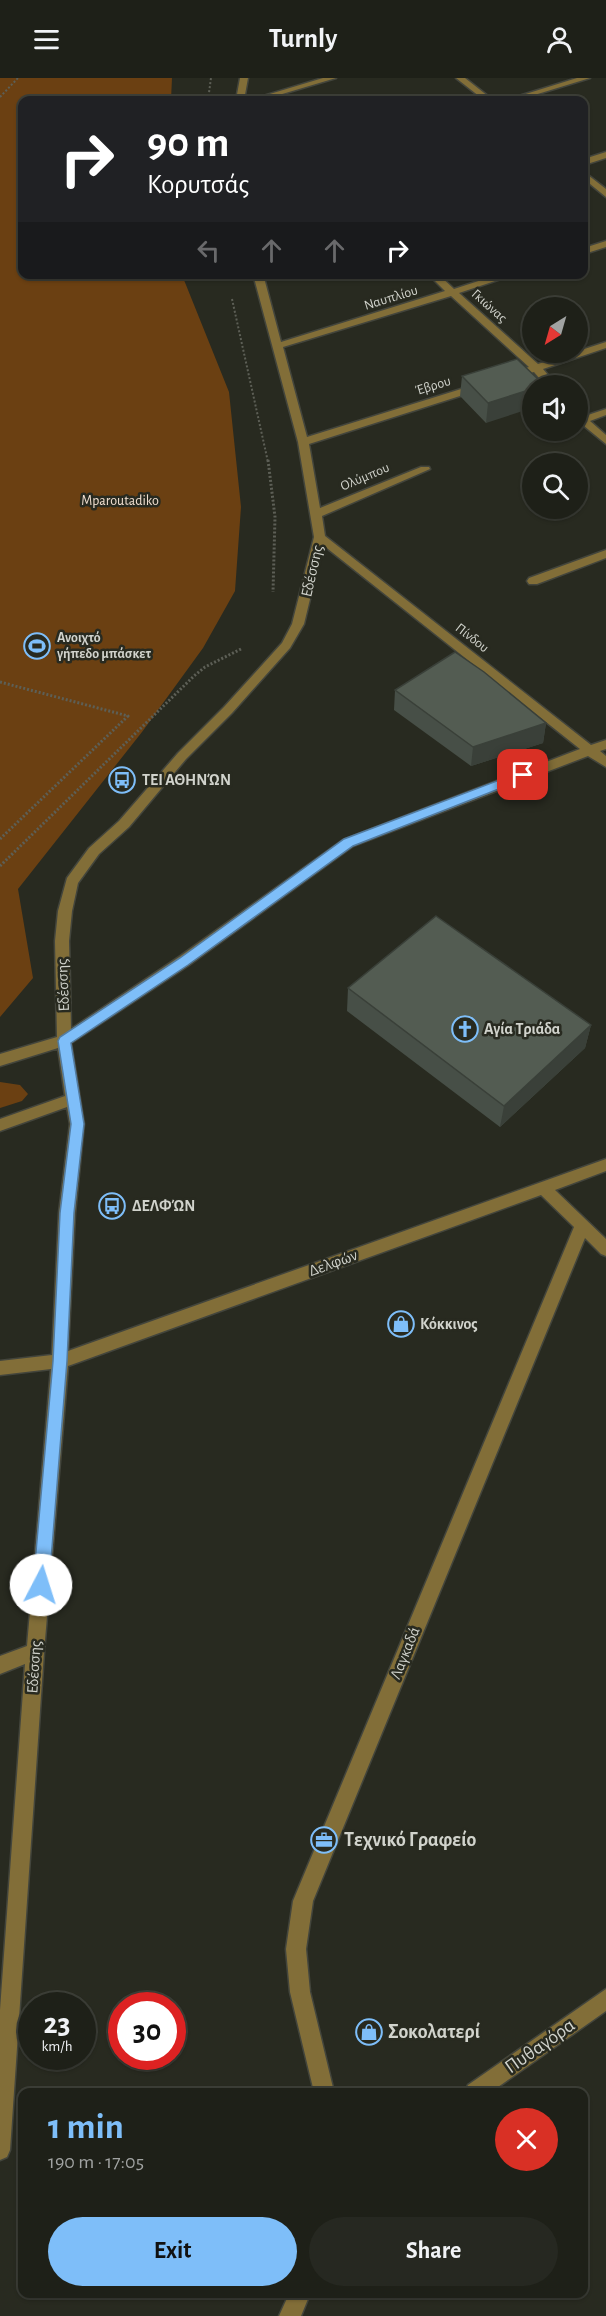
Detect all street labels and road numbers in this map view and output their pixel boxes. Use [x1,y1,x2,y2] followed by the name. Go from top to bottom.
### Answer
[363,283,419,313] street label: Ναυπλίου
[469,287,510,326] street label: Γκιώνας
[414,374,452,398] street label: Έβρου
[339,460,391,494] street label: Ολύμπου
[298,543,327,599] street label: Εδέσσης
[453,621,491,655] street label: Πίνδου
[54,958,73,1012] street label: Εδέσσης
[306,1247,360,1279] street label: Δελφών
[387,1625,423,1681] street label: Λαγκαδά
[24,1640,45,1694] street label: Εδέσσης
[501,2015,579,2077] street label: Πυθαγόρα

